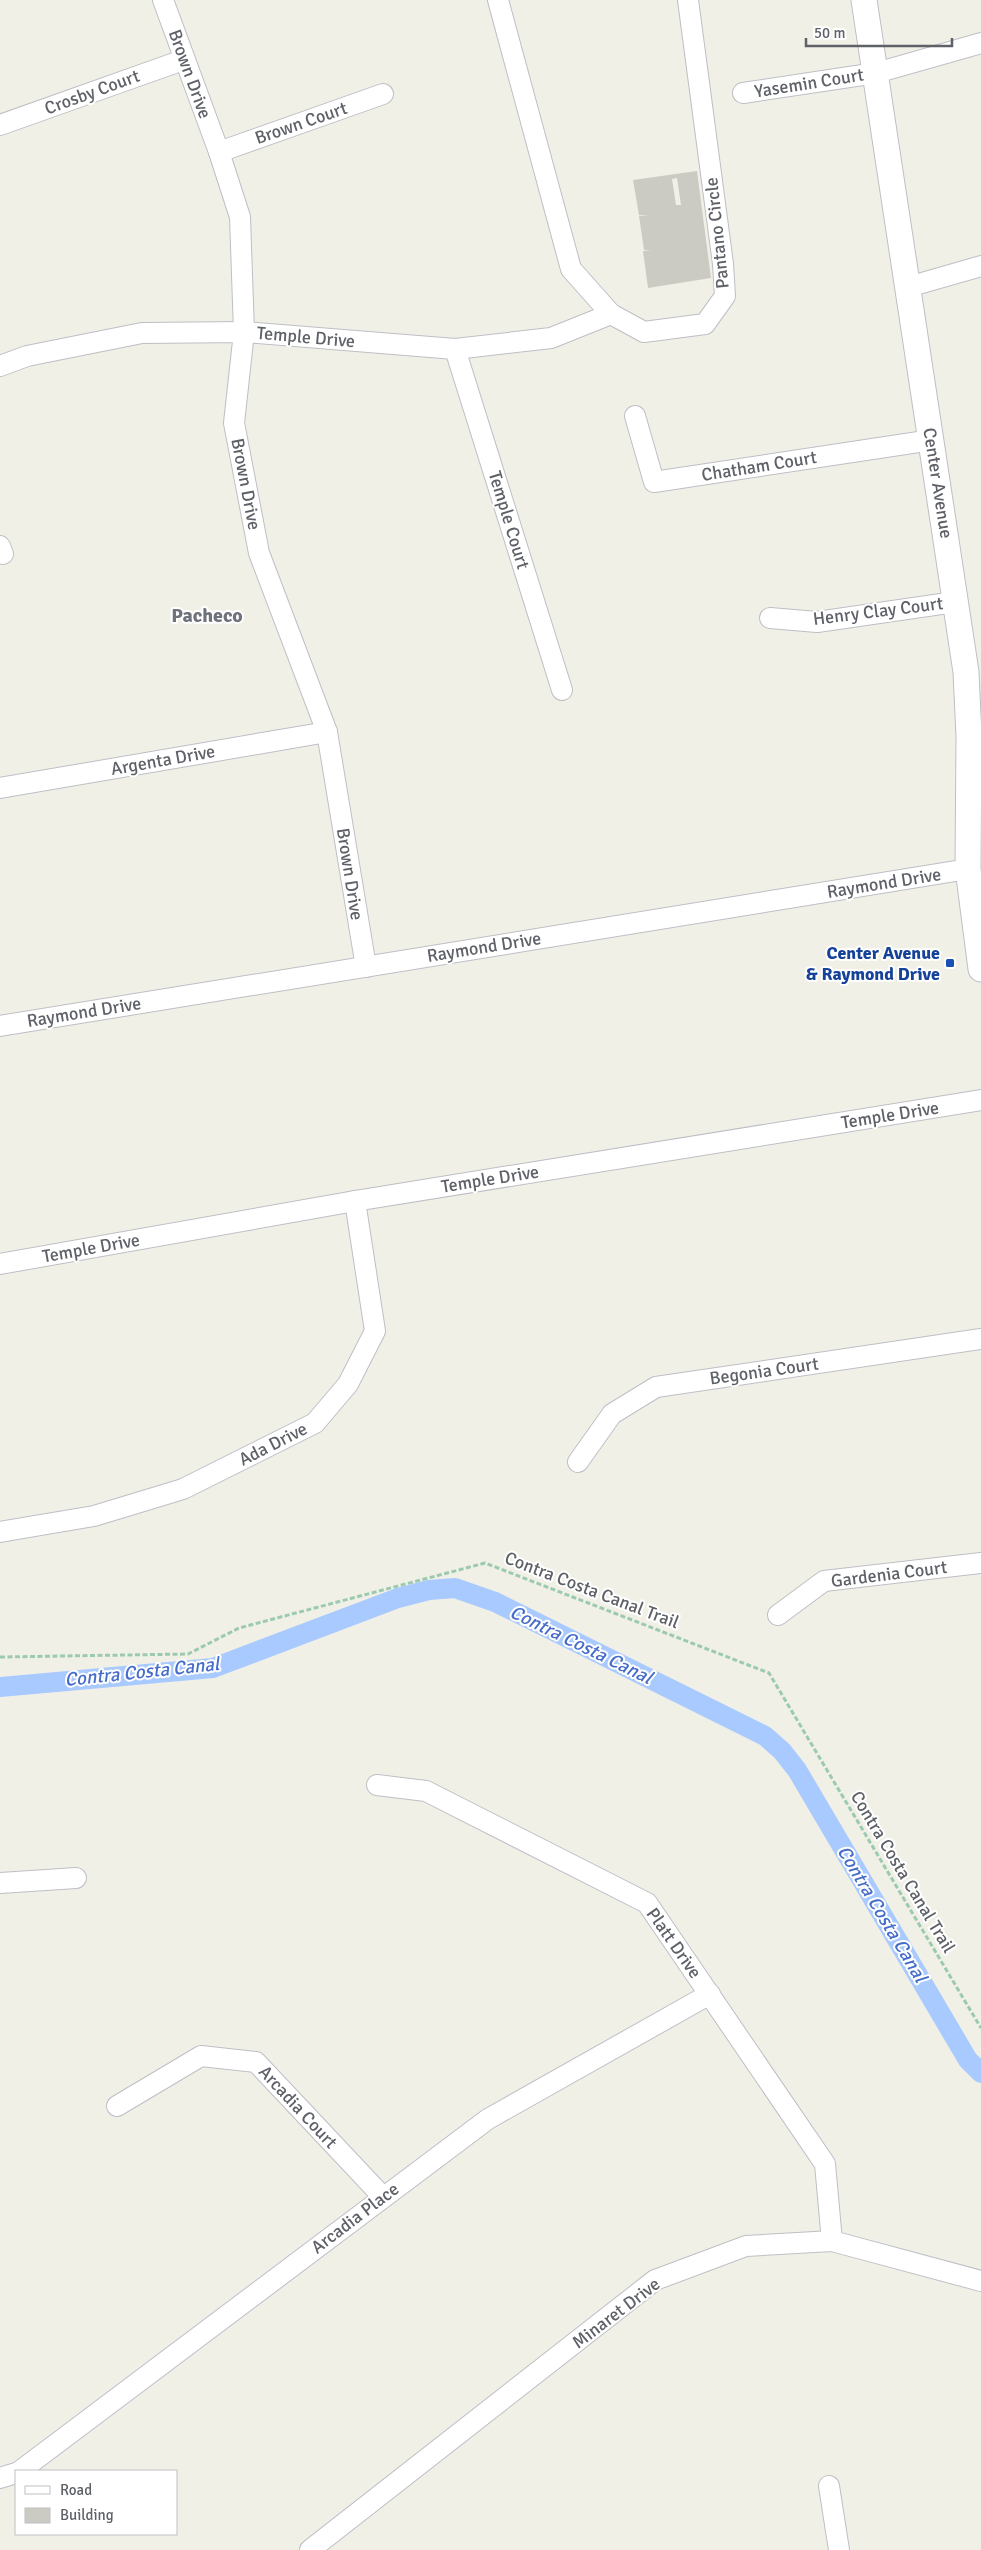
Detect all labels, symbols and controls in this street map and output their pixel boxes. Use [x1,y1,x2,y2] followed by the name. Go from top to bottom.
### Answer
[806,15,952,47] scale bar
[814,24,845,42] text: 50 m
[164,26,216,122] street label: Brown Drive
[753,63,865,103] street label: Yasemin Court
[41,65,143,119] street label: Crosby Court
[252,97,350,149] street label: Brown Court
[700,176,734,290] street label: Pantano Circle
[256,322,356,352] street label: Temple Drive
[918,426,958,540] street label: Center Avenue
[226,436,266,532] street label: Brown Drive
[700,446,818,486] street label: Chatham Court
[484,468,534,572] street label: Temple Court
[812,592,944,630] street label: Henry Clay Court
[171,603,243,628] district label: Pacheco
[109,740,217,780] street label: Argenta Drive
[332,826,368,922] street label: Brown Drive
[825,863,943,903] street label: Raymond Drive
[425,927,543,967] street label: Raymond Drive
[806,942,940,985] place label: Center Avenue & Raymond Drive
[944,957,956,969] marker: Center Avenue & Raymond Drive
[25,992,143,1032] street label: Raymond Drive
[840,1096,940,1134] street label: Temple Drive
[440,1160,540,1198] street label: Temple Drive
[41,1229,141,1267] street label: Temple Drive
[708,1352,820,1390] street label: Begonia Court
[235,1417,311,1471] street label: Ada Drive
[502,1547,682,1633] street label: Contra Costa Canal Trail
[830,1556,948,1592] street label: Gardenia Court
[506,1600,657,1690] water label: Contra Costa Canal
[63,1652,222,1692] water label: Contra Costa Canal
[846,1787,960,1957] street label: Contra Costa Canal Trail
[832,1842,932,1986] water label: Contra Costa Canal
[642,1903,706,1983] street label: Platt Drive
[254,2061,342,2153] street label: Arcadia Court
[307,2178,403,2258] street label: Arcadia Place
[568,2273,664,2353] street label: Minaret Drive
[15,2470,178,2535] legend
[60,2481,92,2499] text: Road
[60,2506,114,2524] text: Building

